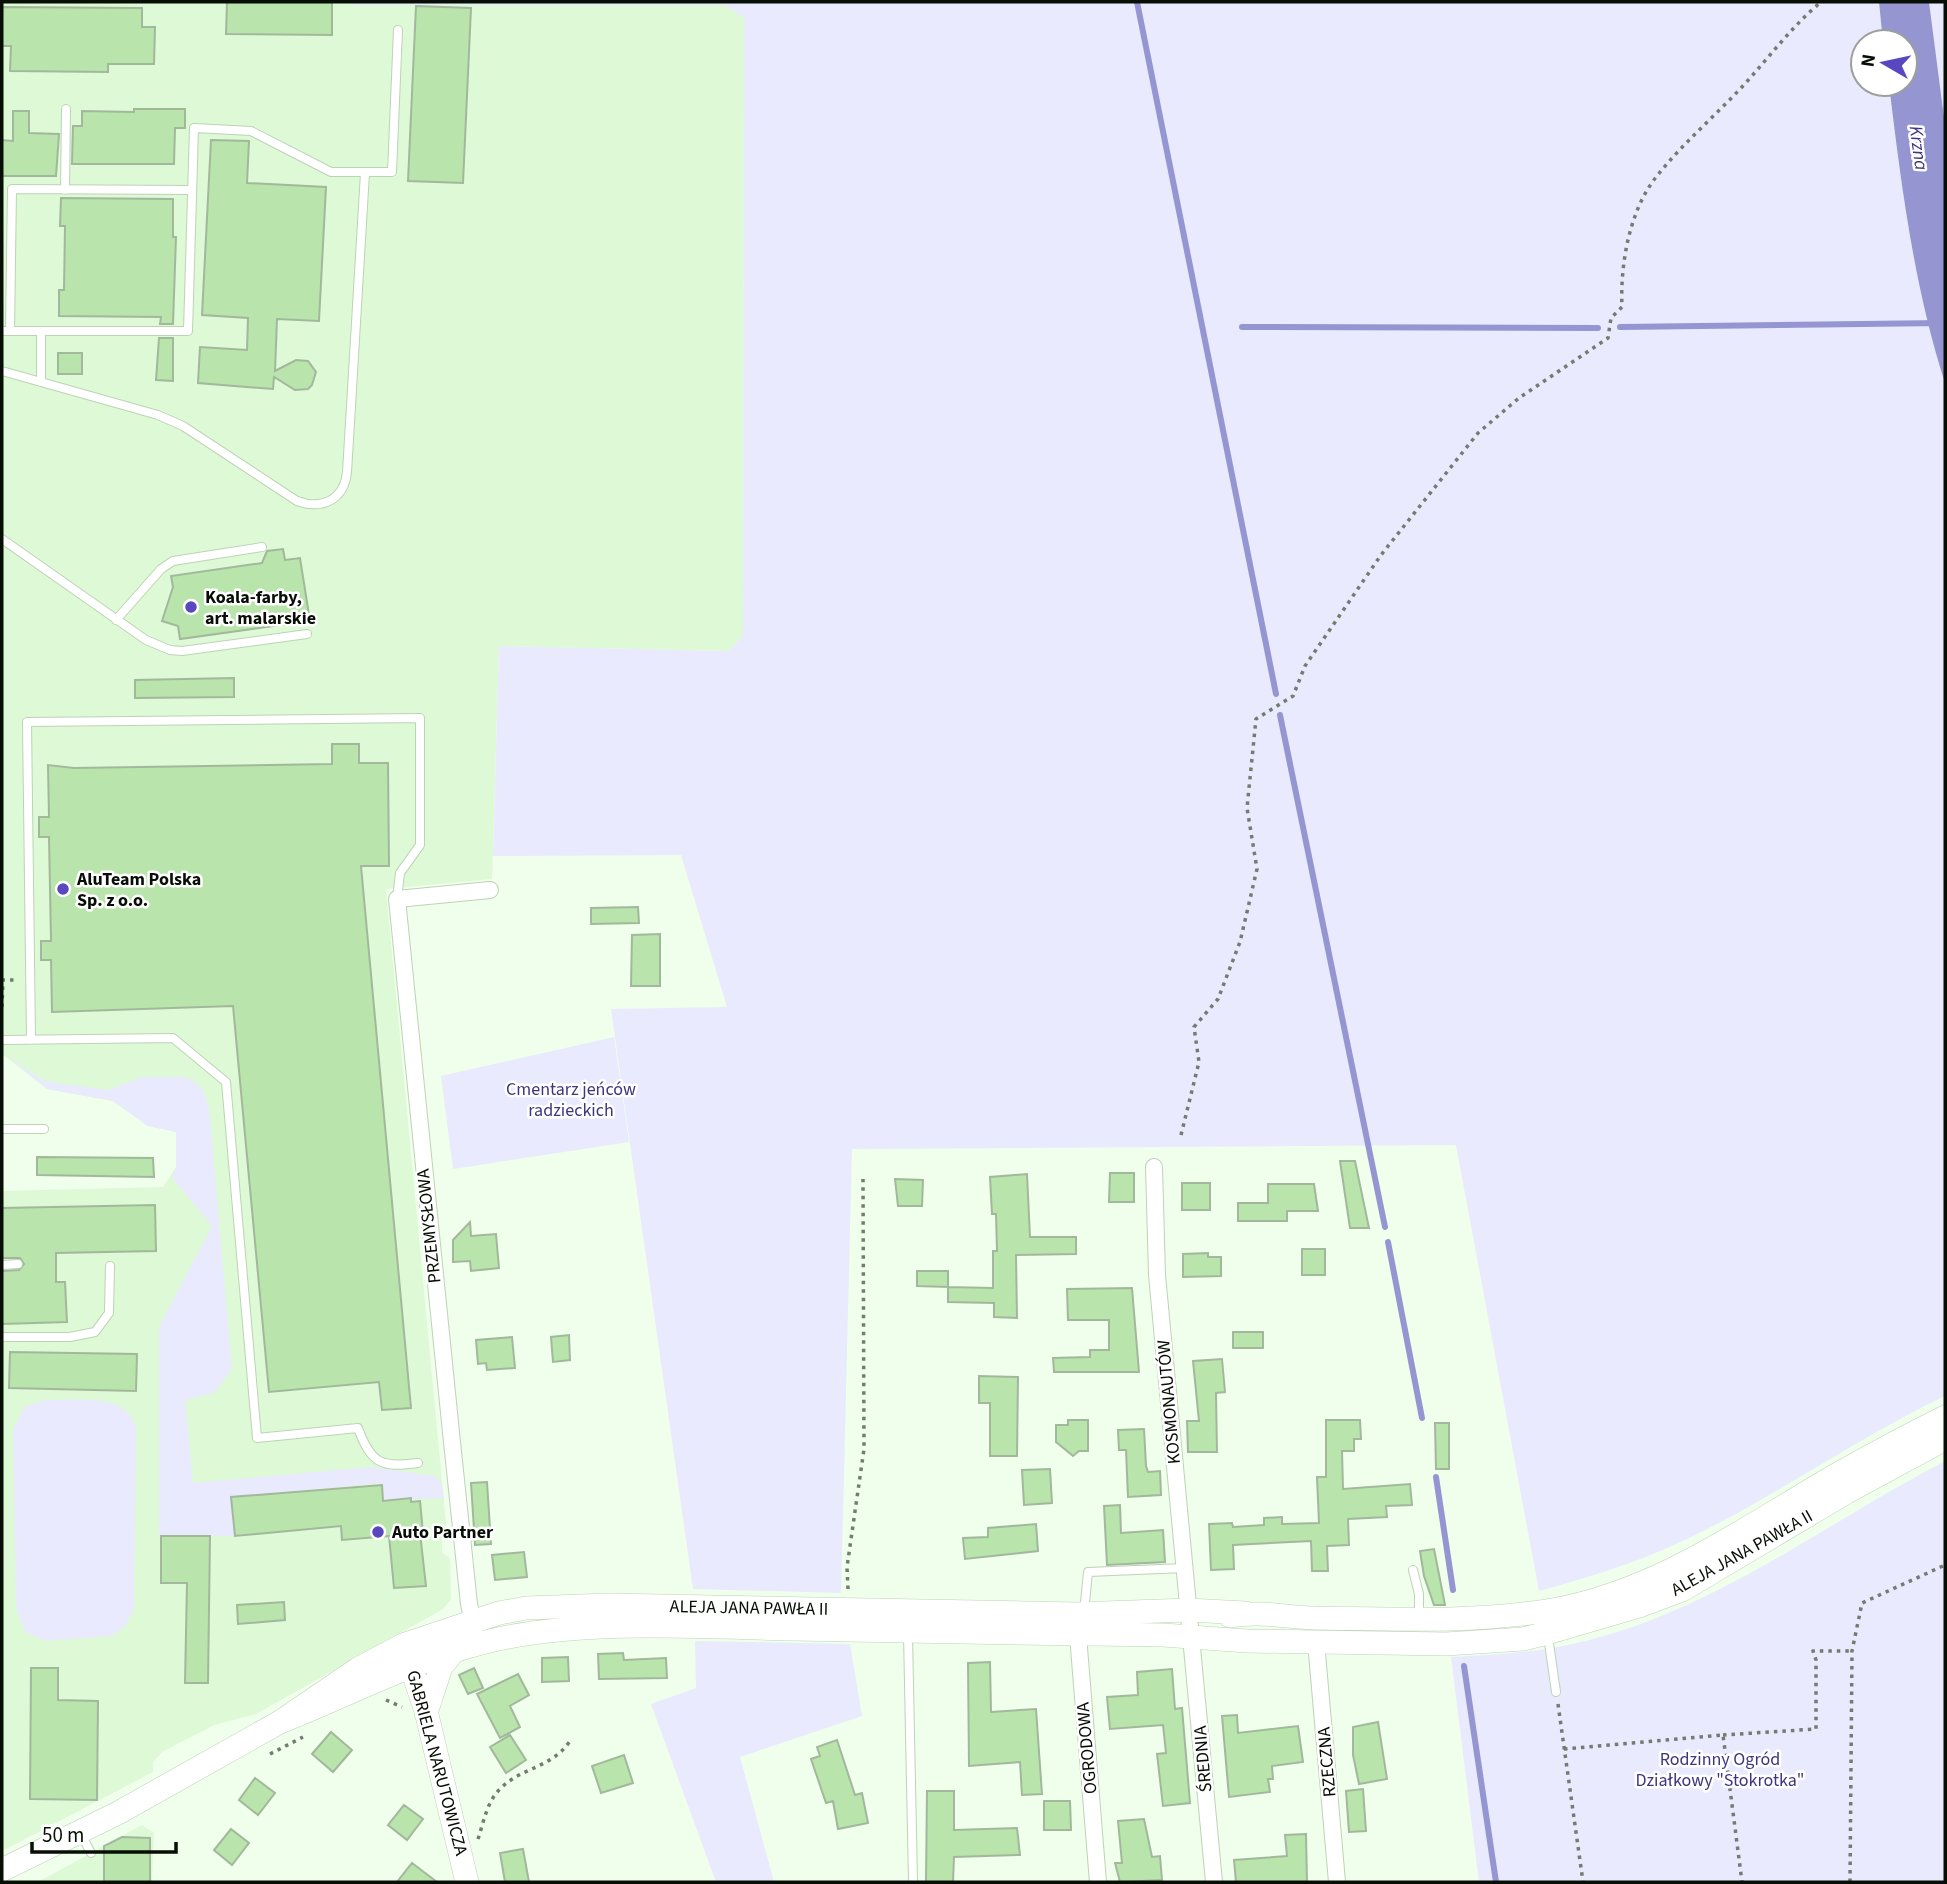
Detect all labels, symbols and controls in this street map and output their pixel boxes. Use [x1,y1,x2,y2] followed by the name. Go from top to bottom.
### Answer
[1849,28,1919,98] north arrow
[1854,52,1883,69] text: N
[1902,124,1934,172] water label: Krzna
[205,585,316,631] place label: Koala-farby, art. malarskie
[183,599,199,615] marker: Koala-farby, art. malarskie
[76,867,201,913] place label: AluTeam Polska Sp. z o.o.
[55,881,71,897] marker: AluTeam Polska Sp. z o.o.
[506,1077,636,1123] park label: Cmentarz jeńców radzieckich
[411,1167,447,1284] street label: PRZEMYSŁOWA
[1151,1339,1187,1465] street label: KOSMONAUTÓW
[1667,1504,1817,1602] street label: ALEJA JANA PAWŁA II
[391,1520,494,1545] place label: Auto Partner
[370,1524,386,1540] marker: Auto Partner
[669,1594,829,1622] street label: ALEJA JANA PAWŁA II
[400,1668,474,1859] street label: GABRIELA NARUTOWICZA
[1071,1701,1103,1795] street label: OGRODOWA
[1188,1725,1218,1793] street label: ŚREDNIA
[1311,1726,1343,1798] street label: RZECZNA
[1636,1747,1804,1793] park label: Rodzinny Ogród Działkowy "Stokrotka"
[32,1811,175,1855] scale bar
[42,1820,84,1850] text: 50 m

